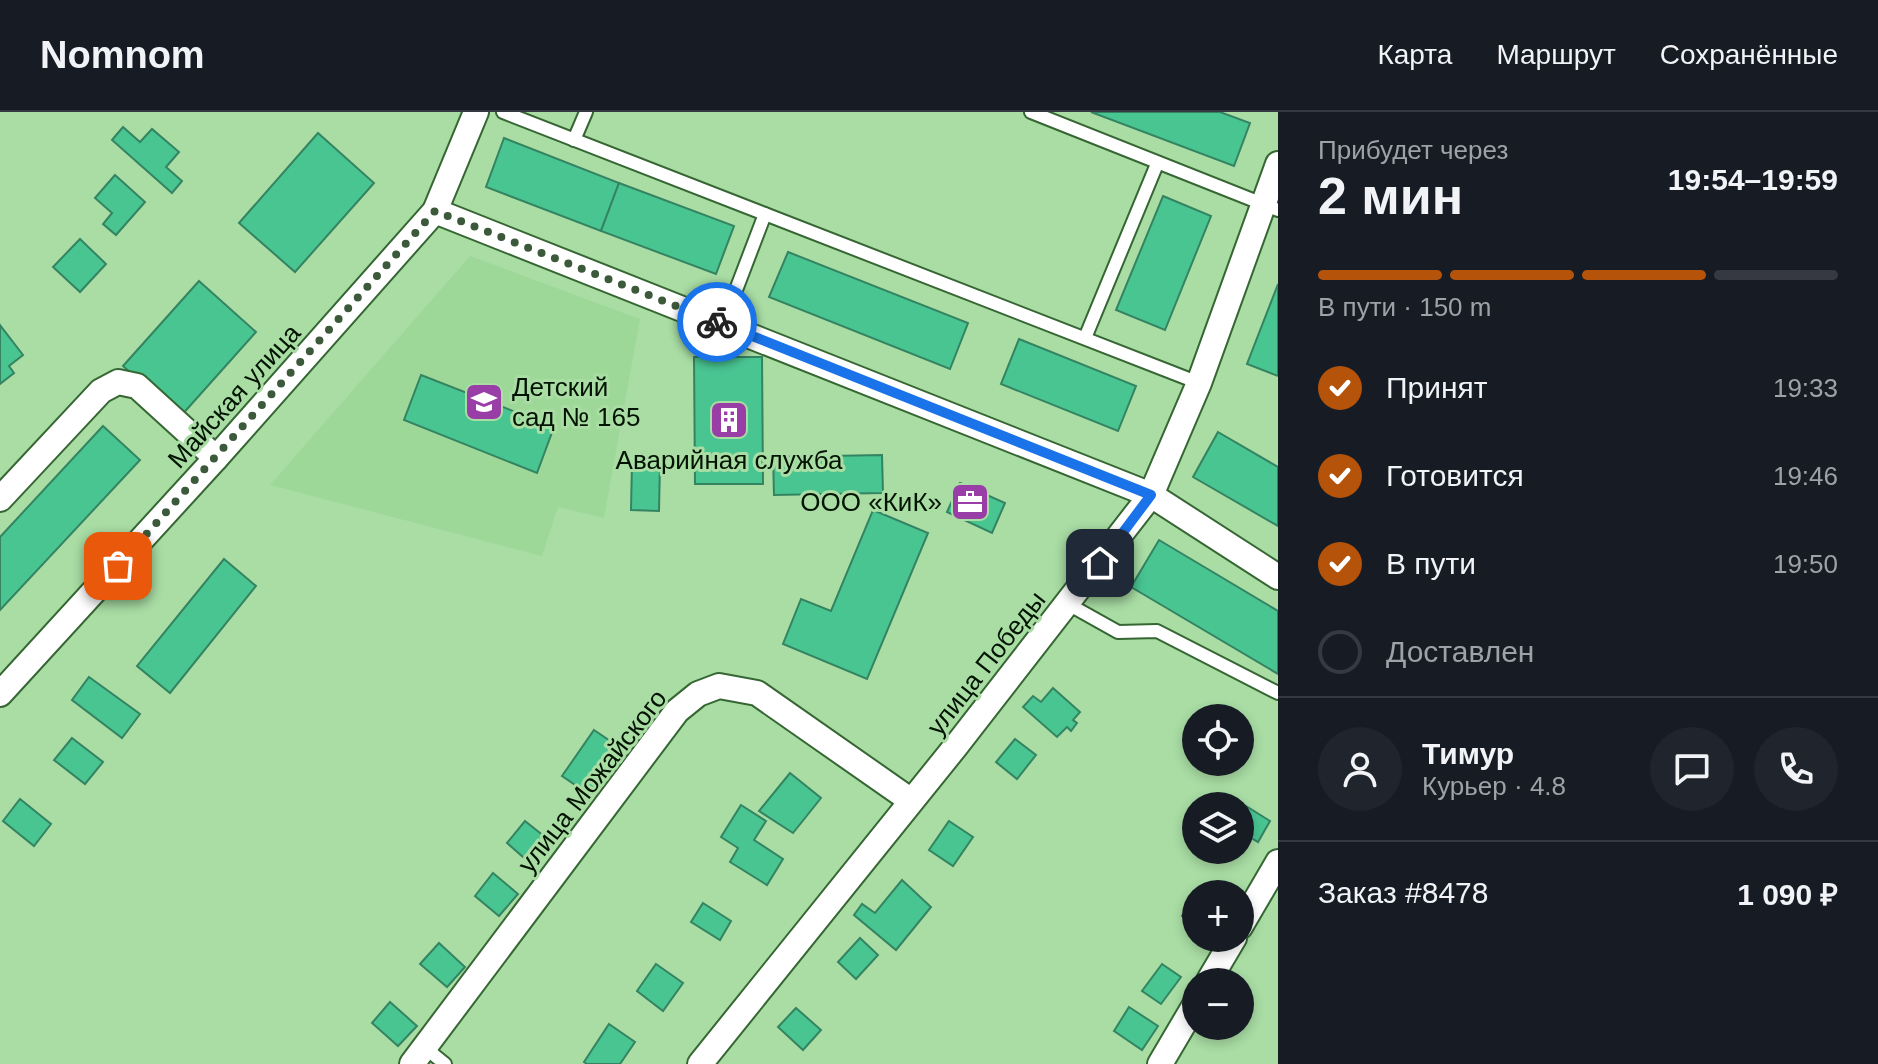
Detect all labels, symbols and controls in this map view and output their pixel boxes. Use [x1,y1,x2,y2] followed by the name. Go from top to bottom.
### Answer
[40,34,205,76] text: Nomnom
[1377,39,1452,70] text: Карта
[1496,39,1616,70] text: Маршрут
[1660,39,1838,70] text: Сохранённые
[1318,135,1508,165] text: Прибудет через
[1668,163,1838,196] text: 19:54–19:59
[1318,167,1463,225] text: 2 мин
[677,282,757,362] courier
[1318,292,1491,322] text: В пути · 150 m
[695,300,739,344] icon: bike
[162,318,307,474] street label: Майская улица
[1318,366,1362,410] icon: check
[1386,371,1488,404] text: Принят
[512,372,640,432] place label: Детский сад № 165
[1773,373,1838,403] text: 19:33
[463,381,505,423] school or university icon: Детский сад № 165
[708,399,750,441] building icon: Аварийная служба
[616,445,843,475] place label: Аварийная служба
[1318,454,1362,498] icon: check
[1386,459,1524,492] text: Готовится
[1773,461,1838,491] text: 19:46
[949,481,991,523] office icon: ООО «КиК»
[800,487,942,517] place label: ООО «КиК»
[1066,529,1134,597] pin
[84,532,152,600] pin
[1078,541,1122,585] icon: home
[1318,542,1362,586] icon: check
[96,544,140,588] icon: bag
[1386,547,1476,580] text: В пути
[1773,549,1838,579] text: 19:50
[921,585,1051,741] street label: улица Победы
[1386,635,1534,668] text: Доставлен
[511,684,673,878] street label: улица Можайского
[1182,704,1254,1040] map controls
[1182,704,1254,776] button: locate
[1318,727,1402,811] button: person
[1650,727,1734,811] button: chat
[1754,727,1838,811] button: phone
[1422,737,1514,770] text: Тимур
[1422,771,1566,801] text: Курьер · 4.8
[1182,792,1254,864] button: layers
[1318,876,1488,909] text: Заказ #8478
[1737,878,1838,911] text: 1 090 ₽
[1182,880,1254,952] button: +
[1182,968,1254,1040] button: −

